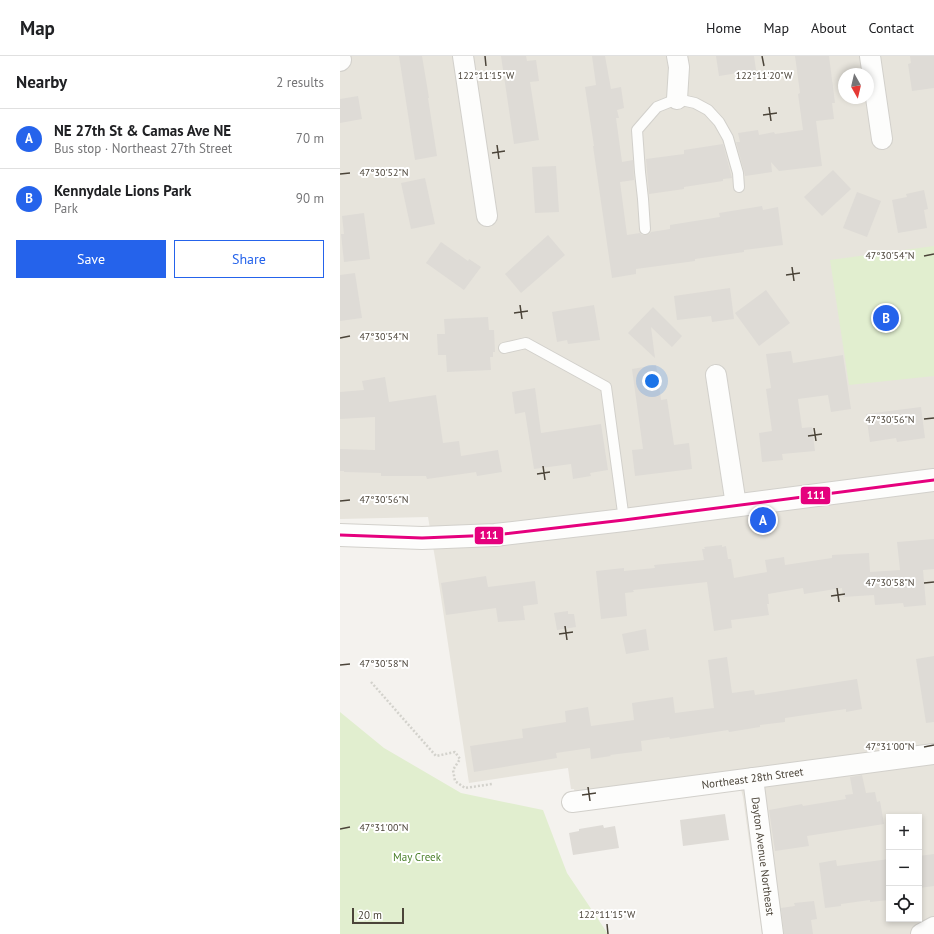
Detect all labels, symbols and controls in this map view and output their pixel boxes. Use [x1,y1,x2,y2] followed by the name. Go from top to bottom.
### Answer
[20,16,55,40] text: Map
[706,19,741,37] text: Home
[763,19,789,37] text: Map
[811,19,847,37] text: About
[869,19,914,37] text: Contact
[838,68,874,104] north arrow
[458,69,515,82] text: 122°11'15"W
[736,69,793,82] text: 122°11'20"W
[16,71,67,93] text: Nearby
[276,74,324,91] text: 2 results
[54,121,231,140] text: NE 27th St & Camas Ave NE
[25,130,33,147] text: A
[296,130,324,147] text: 70 m
[54,140,232,157] text: Bus stop · Northeast 27th Street
[359,166,409,179] text: 47°30'52"N
[54,181,191,200] text: Kennydale Lions Park
[25,190,33,207] text: B
[296,190,324,207] text: 90 m
[54,200,78,217] text: Park
[16,240,166,278] button: Save
[174,240,324,278] button: Share
[865,249,915,262] text: 47°30'54"N
[873,303,899,333] pin: B
[359,330,409,343] text: 47°30'54"N
[642,371,662,391] your location
[865,413,915,426] text: 47°30'56"N
[800,486,831,505] line badge: 111
[807,488,825,502] text: 111
[359,493,409,506] text: 47°30'56"N
[750,505,776,535] pin: A
[474,526,504,545] line badge: 111
[480,528,498,542] text: 111
[865,576,915,589] text: 47°30'58"N
[359,657,409,670] text: 47°30'58"N
[865,740,915,753] text: 47°31'00"N
[701,764,804,792] street label: Northeast 28th Street
[748,796,778,917] street label: Dayton Avenue Northeast
[886,814,922,922] map controls
[886,814,922,850] button: +
[359,821,409,834] text: 47°31'00"N
[393,850,442,864] park label: May Creek
[886,850,922,886] button: −
[886,886,922,922] button: locate
[352,906,404,925] scale bar
[358,908,382,922] text: 20 m
[579,908,636,921] text: 122°11'15"W

